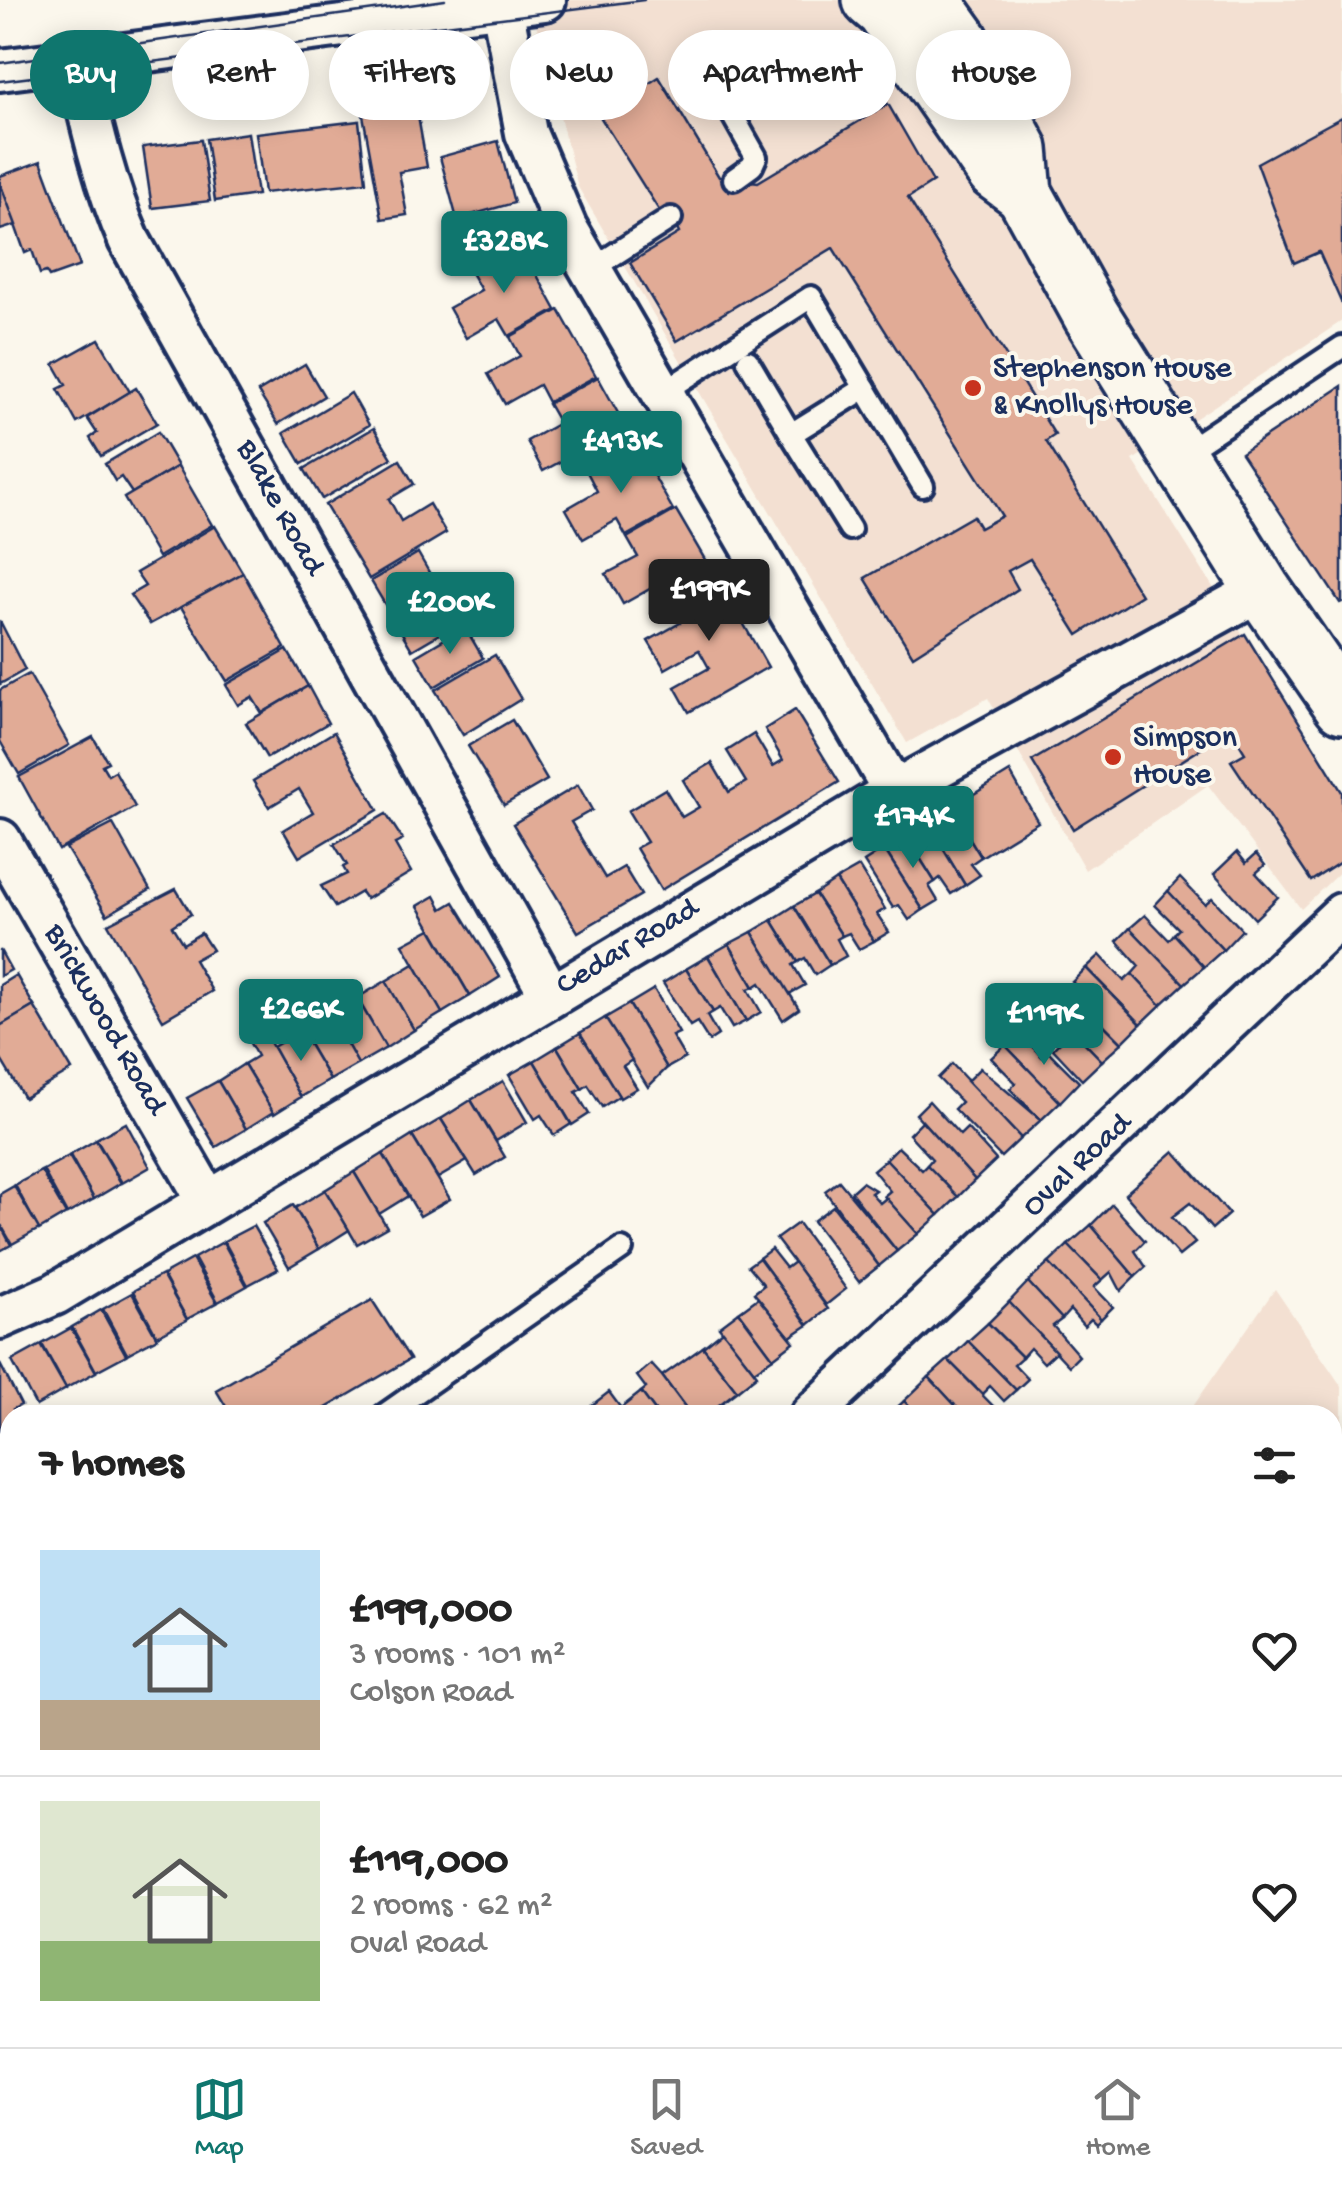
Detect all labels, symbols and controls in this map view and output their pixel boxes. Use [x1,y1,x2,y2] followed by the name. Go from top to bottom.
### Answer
[30,30,152,120] chip: Buy
[172,30,309,120] chip: Rent
[329,30,490,120] chip: Filters
[510,30,648,120] chip: New
[668,30,896,120] chip: Apartment
[916,30,1071,120] chip: House
[434,211,574,296] pin: £328K
[463,224,545,262] text: £328K
[993,351,1232,426] place label: Stephenson House & Knollys House
[962,377,984,399] marker: Stephenson House & Knollys House
[551,411,691,496] pin: £413K
[583,424,659,462] text: £413K
[226,433,333,585] street label: Blake Road
[639,559,779,644] pin: £199K
[380,572,520,657] pin: £200K
[671,572,747,610] text: £199K
[408,585,492,623] text: £200K
[1133,720,1237,795] place label: Simpson House
[1102,746,1124,768] marker: Simpson House
[843,786,983,871] pin: £174K
[875,799,951,837] text: £174K
[550,890,708,1005] street label: Cedar Road
[34,917,175,1124] street label: Brickwood Road
[231,979,371,1064] pin: £266K
[974,983,1114,1068] pin: £119K
[261,992,341,1030] text: £266K
[1007,996,1081,1034] text: £119K
[1015,1104,1142,1226] street label: Oval Road
[1247,1438,1302,1493] icon: filters
[40,1441,183,1490] text: 7 homes
[350,1588,512,1637] text: £199,000
[120,1590,240,1710] icon: home
[1247,1623,1302,1678] icon: heart
[350,1637,565,1675] text: 3 rooms · 101 m²
[350,1675,512,1713] text: Colson Road
[350,1839,508,1888] text: £119,000
[120,1841,240,1961] icon: home
[1247,1874,1302,1929] icon: heart
[350,1888,552,1926] text: 2 rooms · 62 m²
[350,1926,486,1964] text: Oval Road
[192,2072,247,2165] tab: Map
[630,2072,702,2165] tab: Saved
[1085,2072,1150,2165] tab: Home

